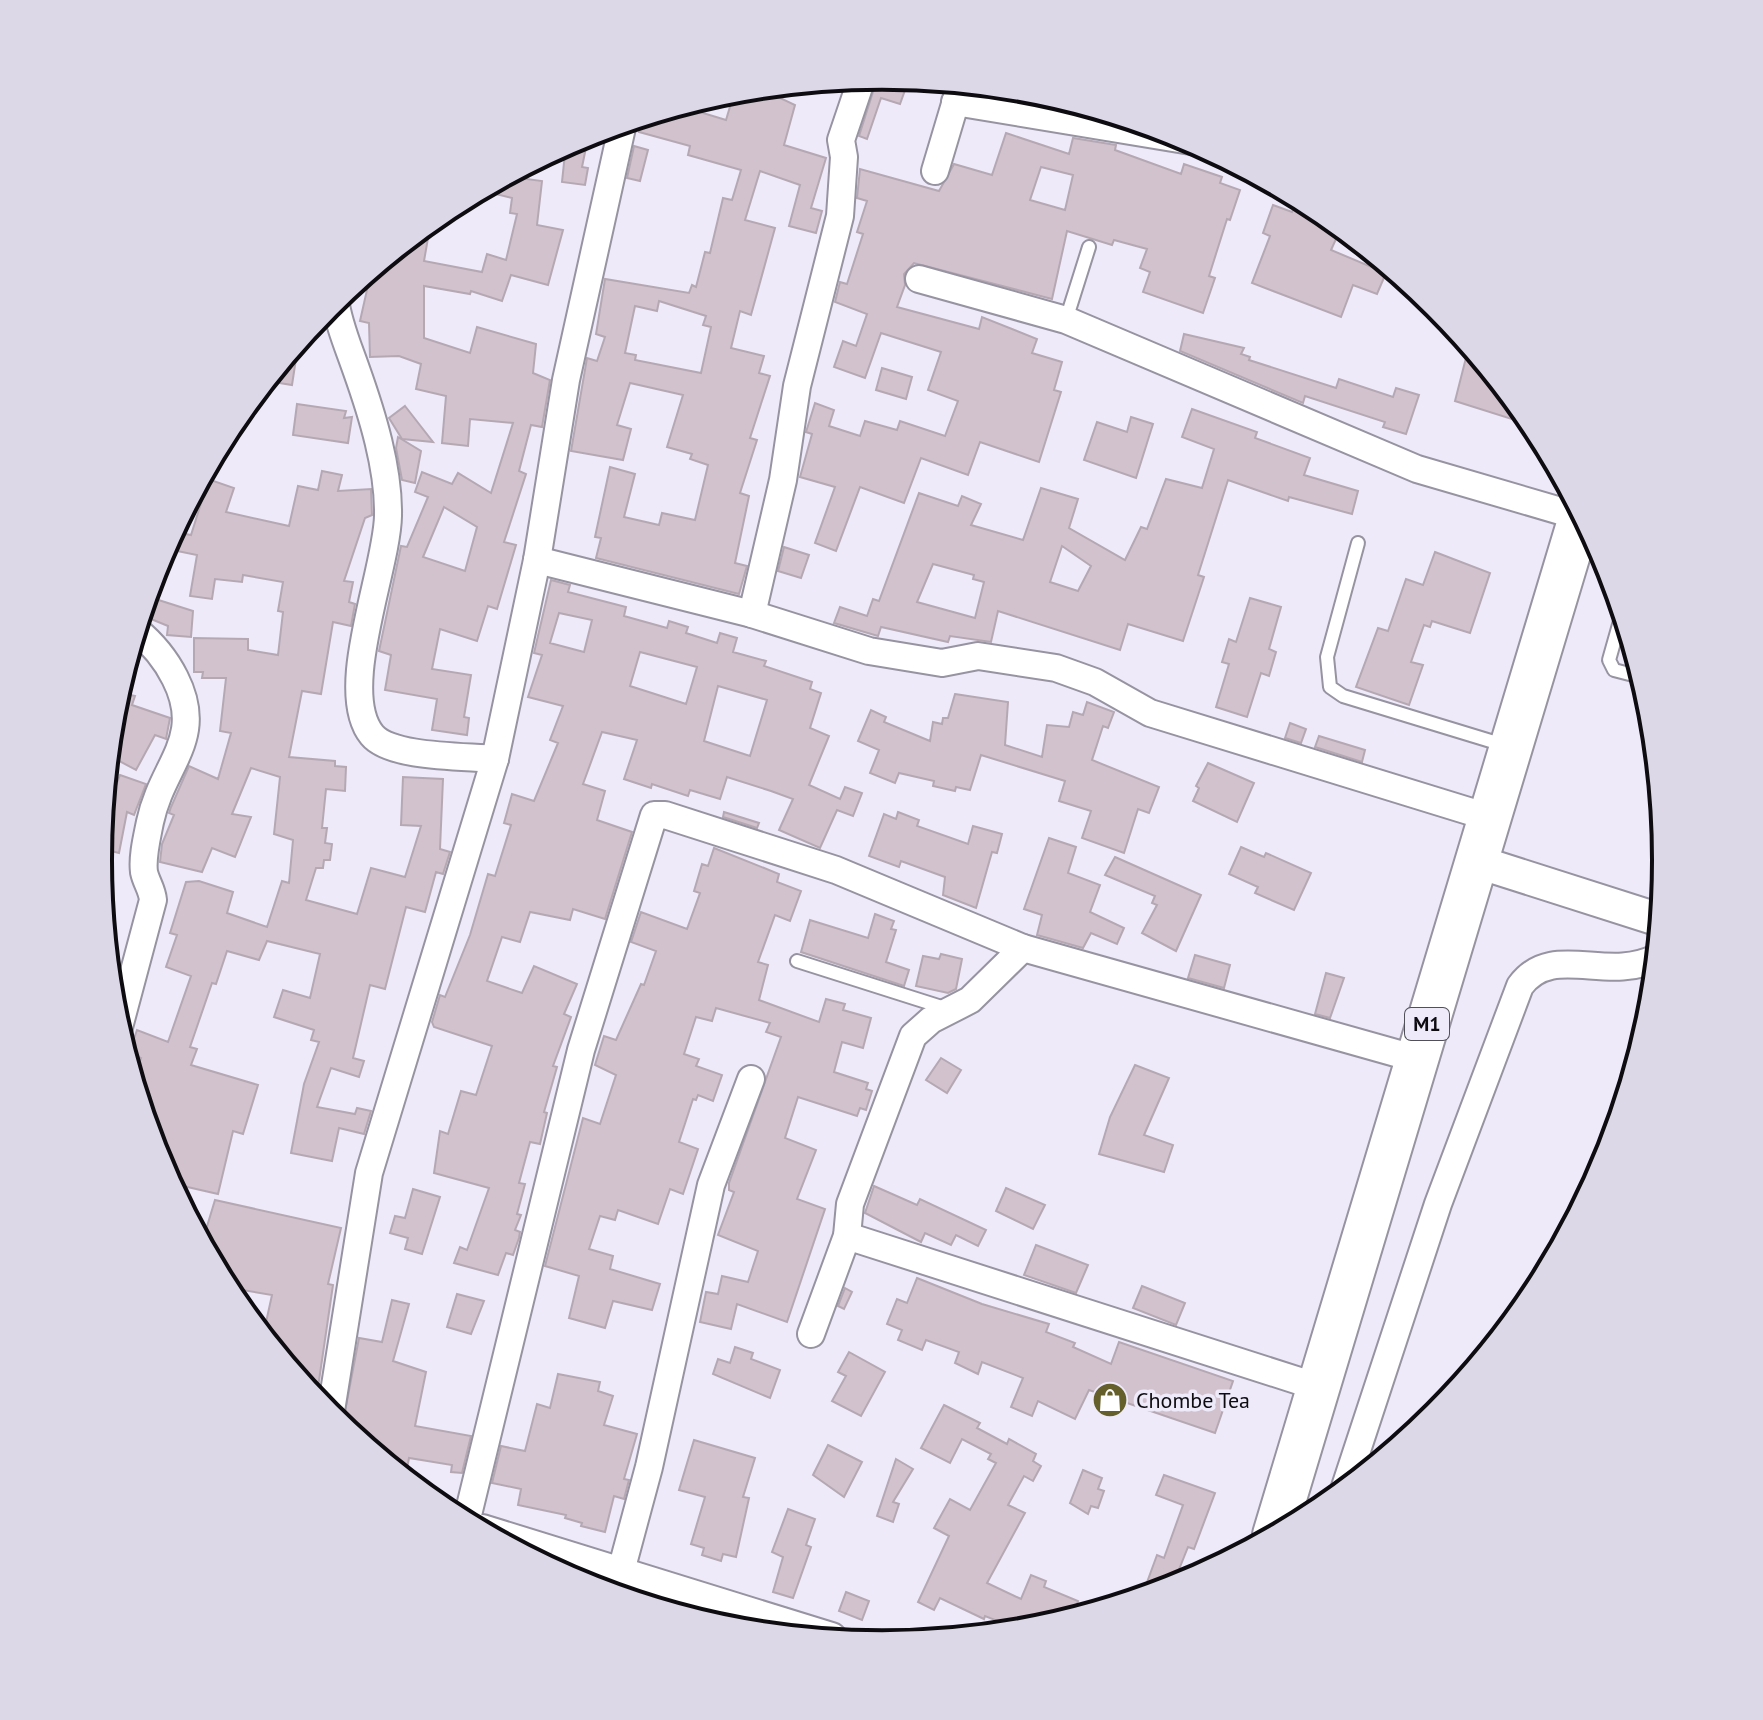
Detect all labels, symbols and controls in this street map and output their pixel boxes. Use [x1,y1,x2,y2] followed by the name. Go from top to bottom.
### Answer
[1405,1008,1449,1040] road number: M1
[1091,1381,1129,1419] shop icon: Chombe Tea
[1136,1386,1250,1414] place label: Chombe Tea

